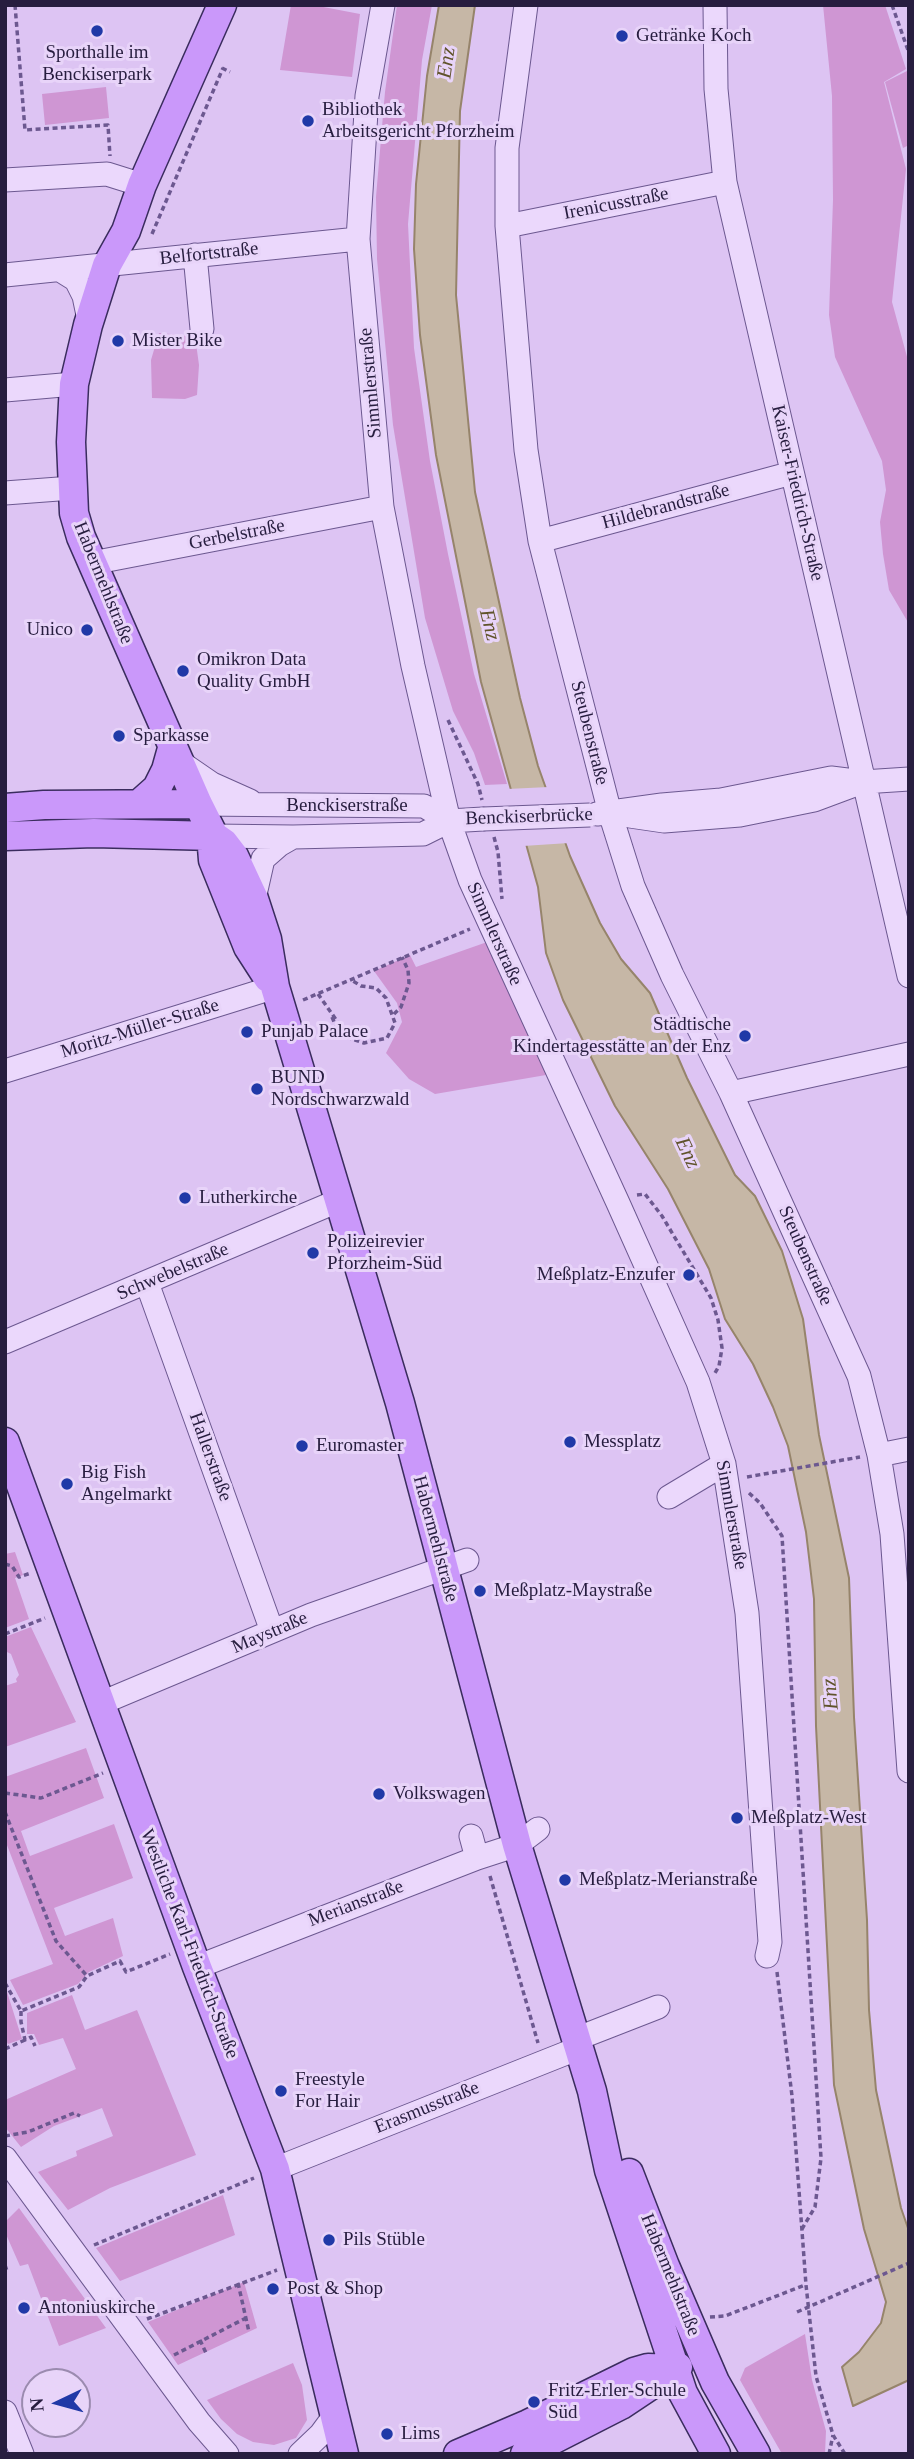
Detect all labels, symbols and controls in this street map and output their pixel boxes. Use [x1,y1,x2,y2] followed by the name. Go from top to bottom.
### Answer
[89,23,105,39] marker: Sporthalle im Benckiserpark
[636,25,752,47] place label: Getränke Koch
[614,28,630,44] marker: Getränke Koch
[42,42,152,86] place label: Sporthalle im Benckiserpark
[432,46,462,80] water label: Enz
[322,99,515,143] place label: Bibliothek Arbeitsgericht Pforzheim
[300,113,316,129] marker: Bibliothek Arbeitsgericht Pforzheim
[562,183,670,225] street label: Irenicusstraße
[158,237,260,271] street label: Belfortstraße
[355,327,387,439] street label: Simmlerstraße
[132,330,222,352] place label: Mister Bike
[110,333,126,349] marker: Mister Bike
[766,403,828,583] street label: Kaiser-Friedrich-Straße
[600,479,732,535] street label: Hildebrandstraße
[187,515,287,555] street label: Gerbelstraße
[68,519,138,647] street label: Habermehlstraße
[473,607,505,643] water label: Enz
[27,619,73,641] place label: Unico
[79,622,95,638] marker: Unico
[197,649,310,693] place label: Omikron Data Quality GmbH
[175,663,191,679] marker: Omikron Data Quality GmbH
[565,679,613,787] street label: Steubenstraße
[133,725,209,747] place label: Sparkasse
[111,728,127,744] marker: Sparkasse
[286,795,408,817] street label: Benckiserstraße
[465,803,593,831] street label: Benckiserbrücke
[461,879,527,989] street label: Simmlerstraße
[58,994,222,1064] street label: Moritz-Müller-Straße
[513,1014,731,1058] place label: Städtische Kindertagesstätte an der Enz
[261,1021,368,1043] place label: Punjab Palace
[239,1024,255,1040] marker: Punjab Palace
[737,1028,753,1044] marker: Städtische Kindertagesstätte an der Enz
[271,1067,409,1111] place label: BUND Nordschwarzwald
[249,1081,265,1097] marker: BUND Nordschwarzwald
[669,1133,705,1173] water label: Enz
[199,1187,297,1209] place label: Lutherkirche
[177,1190,193,1206] marker: Lutherkirche
[773,1203,837,1309] street label: Steubenstraße
[327,1231,442,1275] place label: Polizeirevier Pforzheim-Süd
[114,1238,232,1306] street label: Schwebelstraße
[305,1245,321,1261] marker: Polizeirevier Pforzheim-Süd
[537,1264,675,1286] place label: Meßplatz-Enzufer
[681,1267,697,1283] marker: Meßplatz-Enzufer
[183,1409,237,1505] street label: Hallerstraße
[584,1431,661,1453] place label: Messplatz
[562,1434,578,1450] marker: Messplatz
[316,1435,404,1457] place label: Euromaster
[294,1438,310,1454] marker: Euromaster
[710,1458,752,1572] street label: Simmlerstraße
[81,1462,172,1506] place label: Big Fish Angelmarkt
[407,1473,463,1605] street label: Habermehlstraße
[59,1476,75,1492] marker: Big Fish Angelmarkt
[494,1580,652,1602] place label: Meßplatz-Maystraße
[472,1583,488,1599] marker: Meßplatz-Maystraße
[229,1607,311,1659] street label: Maystraße
[817,1677,845,1711] water label: Enz
[393,1783,486,1805] place label: Volkswagen
[371,1786,387,1802] marker: Volkswagen
[751,1807,867,1829] place label: Meßplatz-West
[729,1810,745,1826] marker: Meßplatz-West
[135,1826,243,2062] street label: Westliche Karl-Friedrich-Straße
[579,1869,757,1891] place label: Meßplatz-Merianstraße
[557,1872,573,1888] marker: Meßplatz-Merianstraße
[305,1875,407,1933] street label: Merianstraße
[295,2069,365,2113] place label: Freestyle For Hair
[371,2077,483,2139] street label: Erasmusstraße
[273,2083,289,2099] marker: Freestyle For Hair
[635,2211,705,2339] street label: Habermehlstraße
[343,2229,425,2251] place label: Pils Stüble
[321,2232,337,2248] marker: Pils Stüble
[287,2278,383,2300] place label: Post & Shop
[265,2281,281,2297] marker: Post & Shop
[38,2297,155,2319] place label: Antoniuskirche
[16,2300,32,2316] marker: Antoniuskirche
[21,2368,91,2438] north arrow
[548,2380,686,2424] place label: Fritz-Erler-Schule Süd
[526,2394,542,2410] marker: Fritz-Erler-Schule Süd
[26,2397,48,2412] text: N
[401,2423,440,2445] place label: Lims
[379,2426,395,2442] marker: Lims

